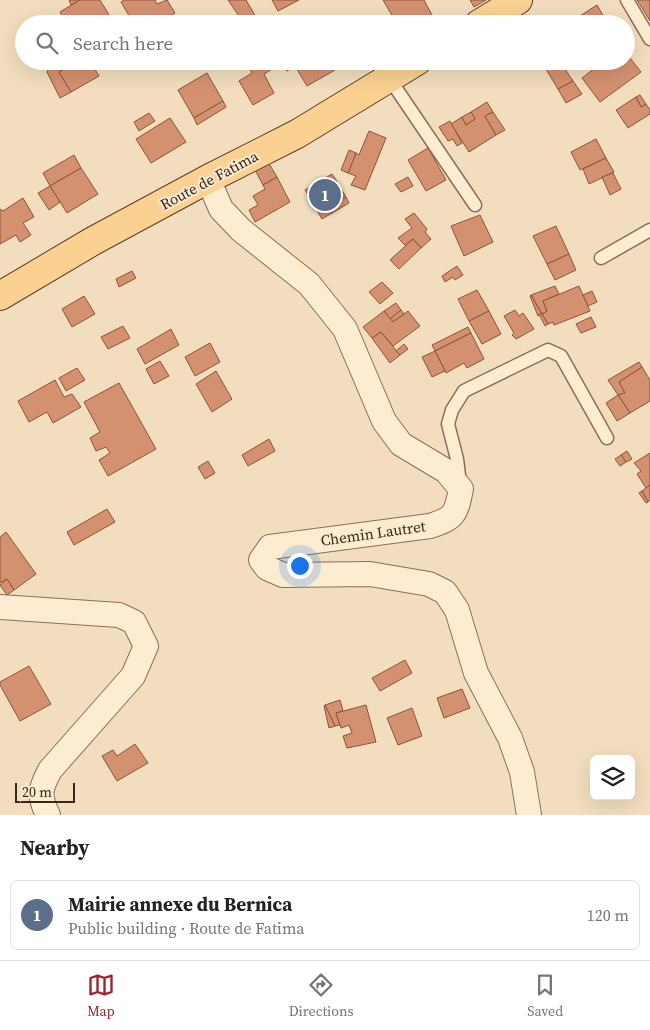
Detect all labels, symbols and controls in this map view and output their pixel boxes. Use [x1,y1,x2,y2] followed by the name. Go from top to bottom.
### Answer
[15,15,635,70] search box
[33,29,61,57] icon: search
[73,30,173,56] text: Search here
[156,145,262,215] street label: Route de Fatima
[309,176,341,214] pin: 1
[319,515,427,551] street label: Chemin Lautret
[287,553,313,579] your location
[590,755,635,800] map controls
[590,755,635,800] button: layers
[15,780,75,803] scale bar
[22,782,52,802] text: 20 m
[20,833,90,862] text: Nearby
[68,891,292,917] text: Mairie annexe du Bernica
[33,904,41,926] text: 1
[587,904,629,926] text: 120 m
[68,917,304,939] text: Public building · Route de Fatima
[87,971,115,1021] tab: Map
[289,971,353,1021] tab: Directions
[527,971,563,1021] tab: Saved

